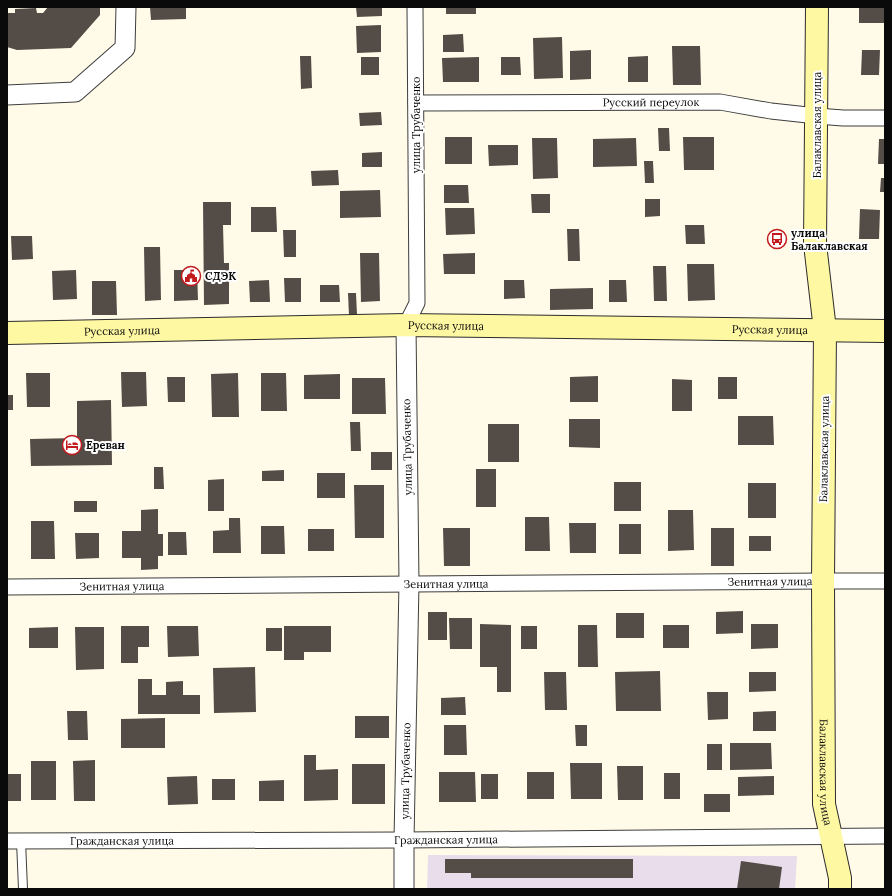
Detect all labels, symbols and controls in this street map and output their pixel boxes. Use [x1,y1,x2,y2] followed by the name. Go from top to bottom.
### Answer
[810,71,824,178] street label: Балаклавская улица
[409,77,423,173] street label: улица Трубаченко
[603,95,699,109] street label: Русский переулок
[791,226,868,253] place label: улица Балаклавская
[766,228,788,250] bus stop icon: улица Балаклавская
[180,265,202,287] public building icon: СДЭК
[205,269,236,283] place label: СДЭК
[408,318,484,333] street label: Русская улица
[732,322,808,337] street label: Русская улица
[84,323,161,338] street label: Русская улица
[816,395,832,502] street label: Балаклавская улица
[399,399,415,495] street label: улица Трубаченко
[61,434,83,456] hotel icon: Ереван
[86,438,125,452] place label: Ереван
[727,574,813,589] street label: Зенитная улица
[403,576,489,591] street label: Зенитная улица
[79,579,165,593] street label: Зенитная улица
[817,719,835,827] street label: Балаклавская улица
[397,722,413,820] street label: улица Трубаченко
[394,832,498,847] street label: Гражданская улица
[70,834,174,848] street label: Гражданская улица

